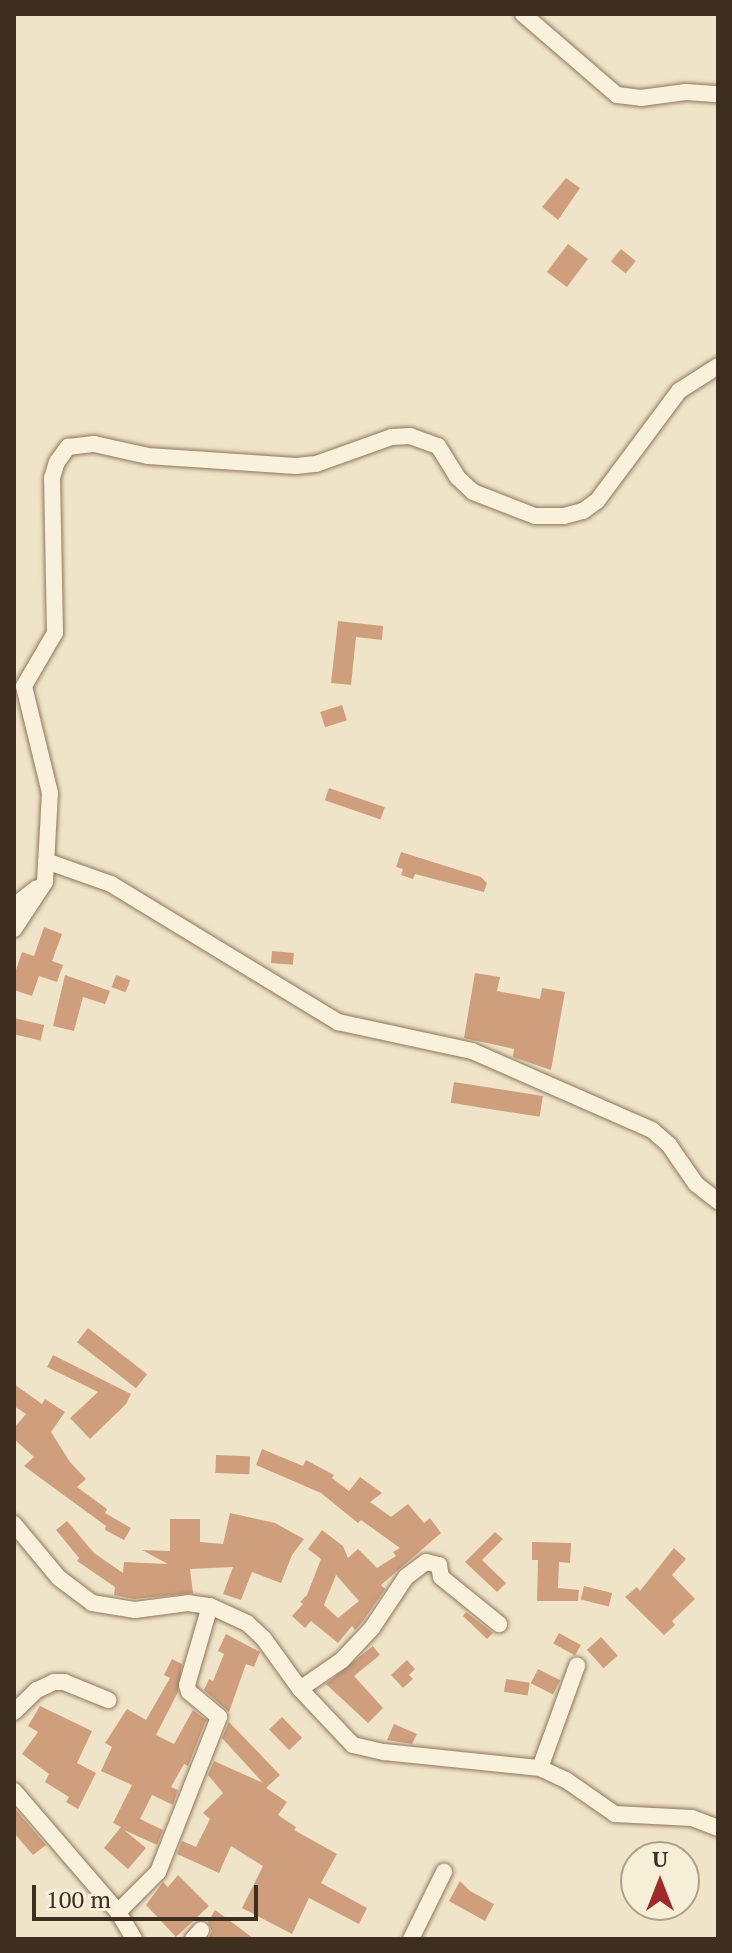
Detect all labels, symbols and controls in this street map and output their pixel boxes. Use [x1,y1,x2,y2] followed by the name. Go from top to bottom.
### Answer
[620,1841,700,1921] north arrow
[652,1844,668,1873] text: U
[36,1869,262,1919] scale bar
[46,1883,111,1915] text: 100 m

